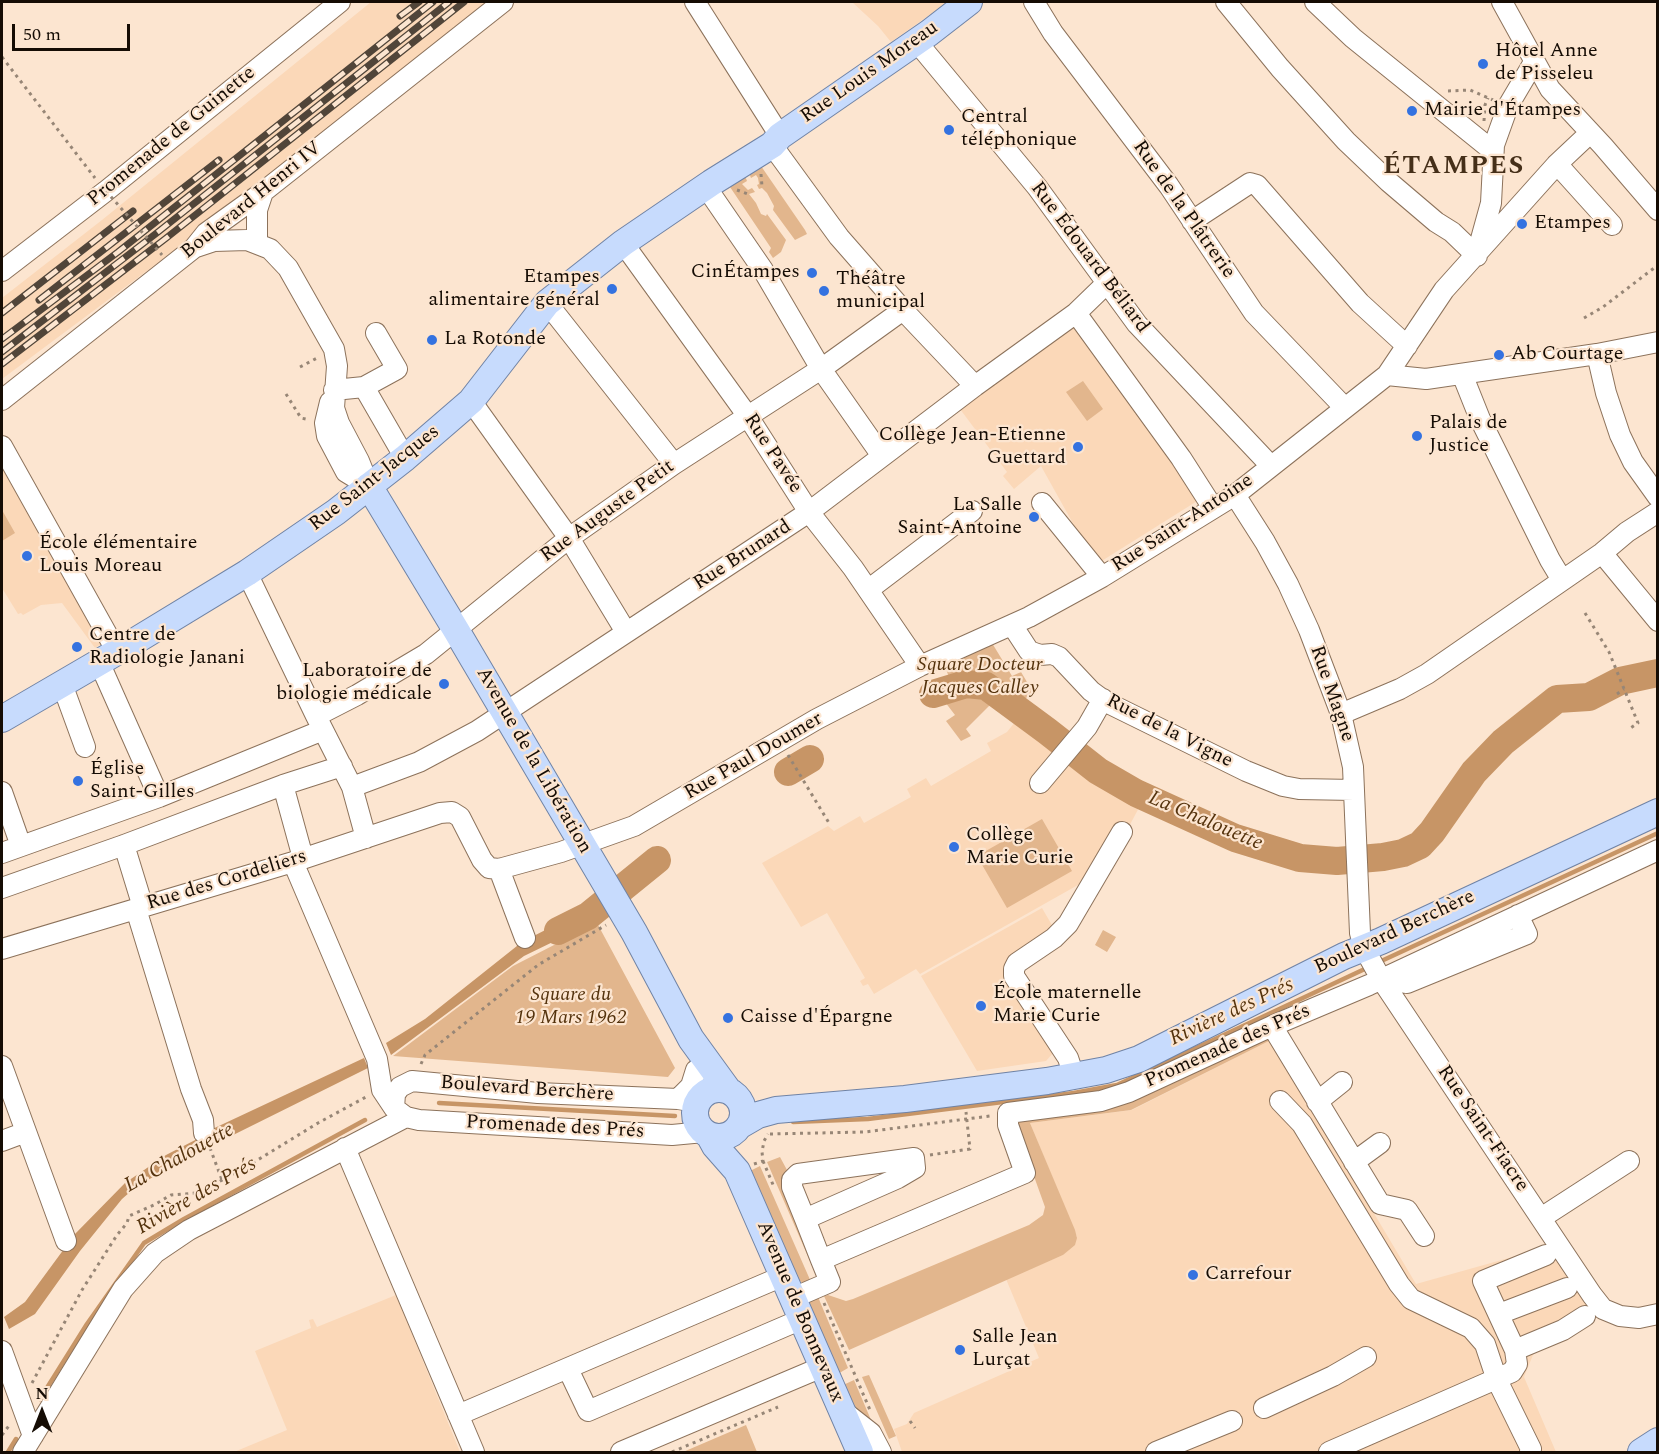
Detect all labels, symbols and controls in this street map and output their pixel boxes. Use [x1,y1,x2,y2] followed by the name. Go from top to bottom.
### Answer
[15,12,134,50] scale bar
[797,17,943,129] street label: Rue Louis Moreau
[23,21,61,48] text: 50 m
[1495,40,1598,87] place label: Hôtel Anne de Pisseleu
[1476,57,1490,71] marker: Hôtel Anne de Pisseleu
[83,62,261,212] street label: Promenade de Guinette
[1424,99,1581,123] place label: Mairie d'Étampes
[1405,104,1419,118] marker: Mairie d'Étampes
[961,106,1077,153] place label: Central téléphonique
[942,123,956,137] marker: Central téléphonique
[1126,136,1240,284] street label: Rue de la Plâtrerie
[177,137,327,265] street label: Boulevard Henri IV
[1383,152,1525,184] district label: ÉTAMPES
[1024,178,1154,338] street label: Rue Édouard Béliard
[1534,212,1611,236] place label: Etampes
[1515,217,1529,231] marker: Etampes
[691,261,800,285] place label: CinÉtampes
[429,266,600,313] place label: Etampes alimentaire général
[805,266,819,280] marker: CinÉtampes
[836,268,925,315] place label: Théâtre municipal
[605,282,619,296] marker: Etampes alimentaire général
[817,284,831,298] marker: Théâtre municipal
[444,328,546,352] place label: La Rotonde
[425,333,439,347] marker: La Rotonde
[1511,343,1623,367] place label: Ab Courtage
[1492,348,1506,362] marker: Ab Courtage
[737,410,807,498] street label: Rue Pavée
[1429,412,1507,459] place label: Palais de Justice
[305,421,445,537] street label: Rue Saint-Jacques
[879,424,1066,471] place label: Collège Jean-Etienne Guettard
[1410,429,1424,443] marker: Palais de Justice
[1071,440,1085,454] marker: Collège Jean-Etienne Guettard
[536,455,680,569] street label: Rue Auguste Petit
[1108,469,1258,579] street label: Rue Saint-Antoine
[898,494,1022,541] place label: La Salle Saint-Antoine
[1027,510,1041,524] marker: La Salle Saint-Antoine
[690,515,796,597] street label: Rue Brunard
[39,532,197,579] place label: École élémentaire Louis Moreau
[20,549,34,563] marker: École élémentaire Louis Moreau
[89,624,245,671] place label: Centre de Radiologie Janani
[70,640,84,654] marker: Centre de Radiologie Janani
[1303,643,1359,745] street label: Rue Magne
[917,654,1043,701] park label: Square Docteur Jacques Calley
[276,660,432,707] place label: Laboratoire de biologie médicale
[470,664,596,858] street label: Avenue de la Libération
[437,677,451,691] marker: Laboratoire de biologie médicale
[1102,690,1236,774] street label: Rue de la Vigne
[681,708,827,806] street label: Rue Paul Doumer
[90,758,195,805] place label: Église Saint-Gilles
[71,774,85,788] marker: Église Saint-Gilles
[1144,787,1266,857] water label: La Chalouette
[966,824,1073,871] place label: Collège Marie Curie
[947,840,961,854] marker: Collège Marie Curie
[144,845,310,917] street label: Rue des Cordeliers
[1311,885,1479,981] street label: Boulevard Berchère
[1166,973,1298,1053] water label: Rivière des Prés
[993,982,1141,1029] place label: École maternelle Marie Curie
[515,984,627,1031] park label: Square du 19 Mars 1962
[974,999,988,1013] marker: École maternelle Marie Curie
[1142,1000,1314,1094] street label: Promenade des Prés
[740,1006,893,1030] place label: Caisse d'Épargne
[721,1011,735,1025] marker: Caisse d'Épargne
[1431,1061,1533,1197] street label: Rue Saint-Fiacre
[439,1072,615,1108] street label: Boulevard Berchère
[465,1111,645,1145] street label: Promenade des Prés
[121,1118,239,1200] water label: La Chalouette
[133,1153,261,1241] water label: Rivière des Prés
[750,1218,848,1406] street label: Avenue de Bonnevaux
[1205,1263,1292,1287] place label: Carrefour
[1186,1268,1200,1282] marker: Carrefour
[972,1326,1058,1373] place label: Salle Jean Lurçat
[953,1343,967,1357] marker: Salle Jean Lurçat
[12,1382,72,1442] north arrow
[35,1382,49,1406] text: N

